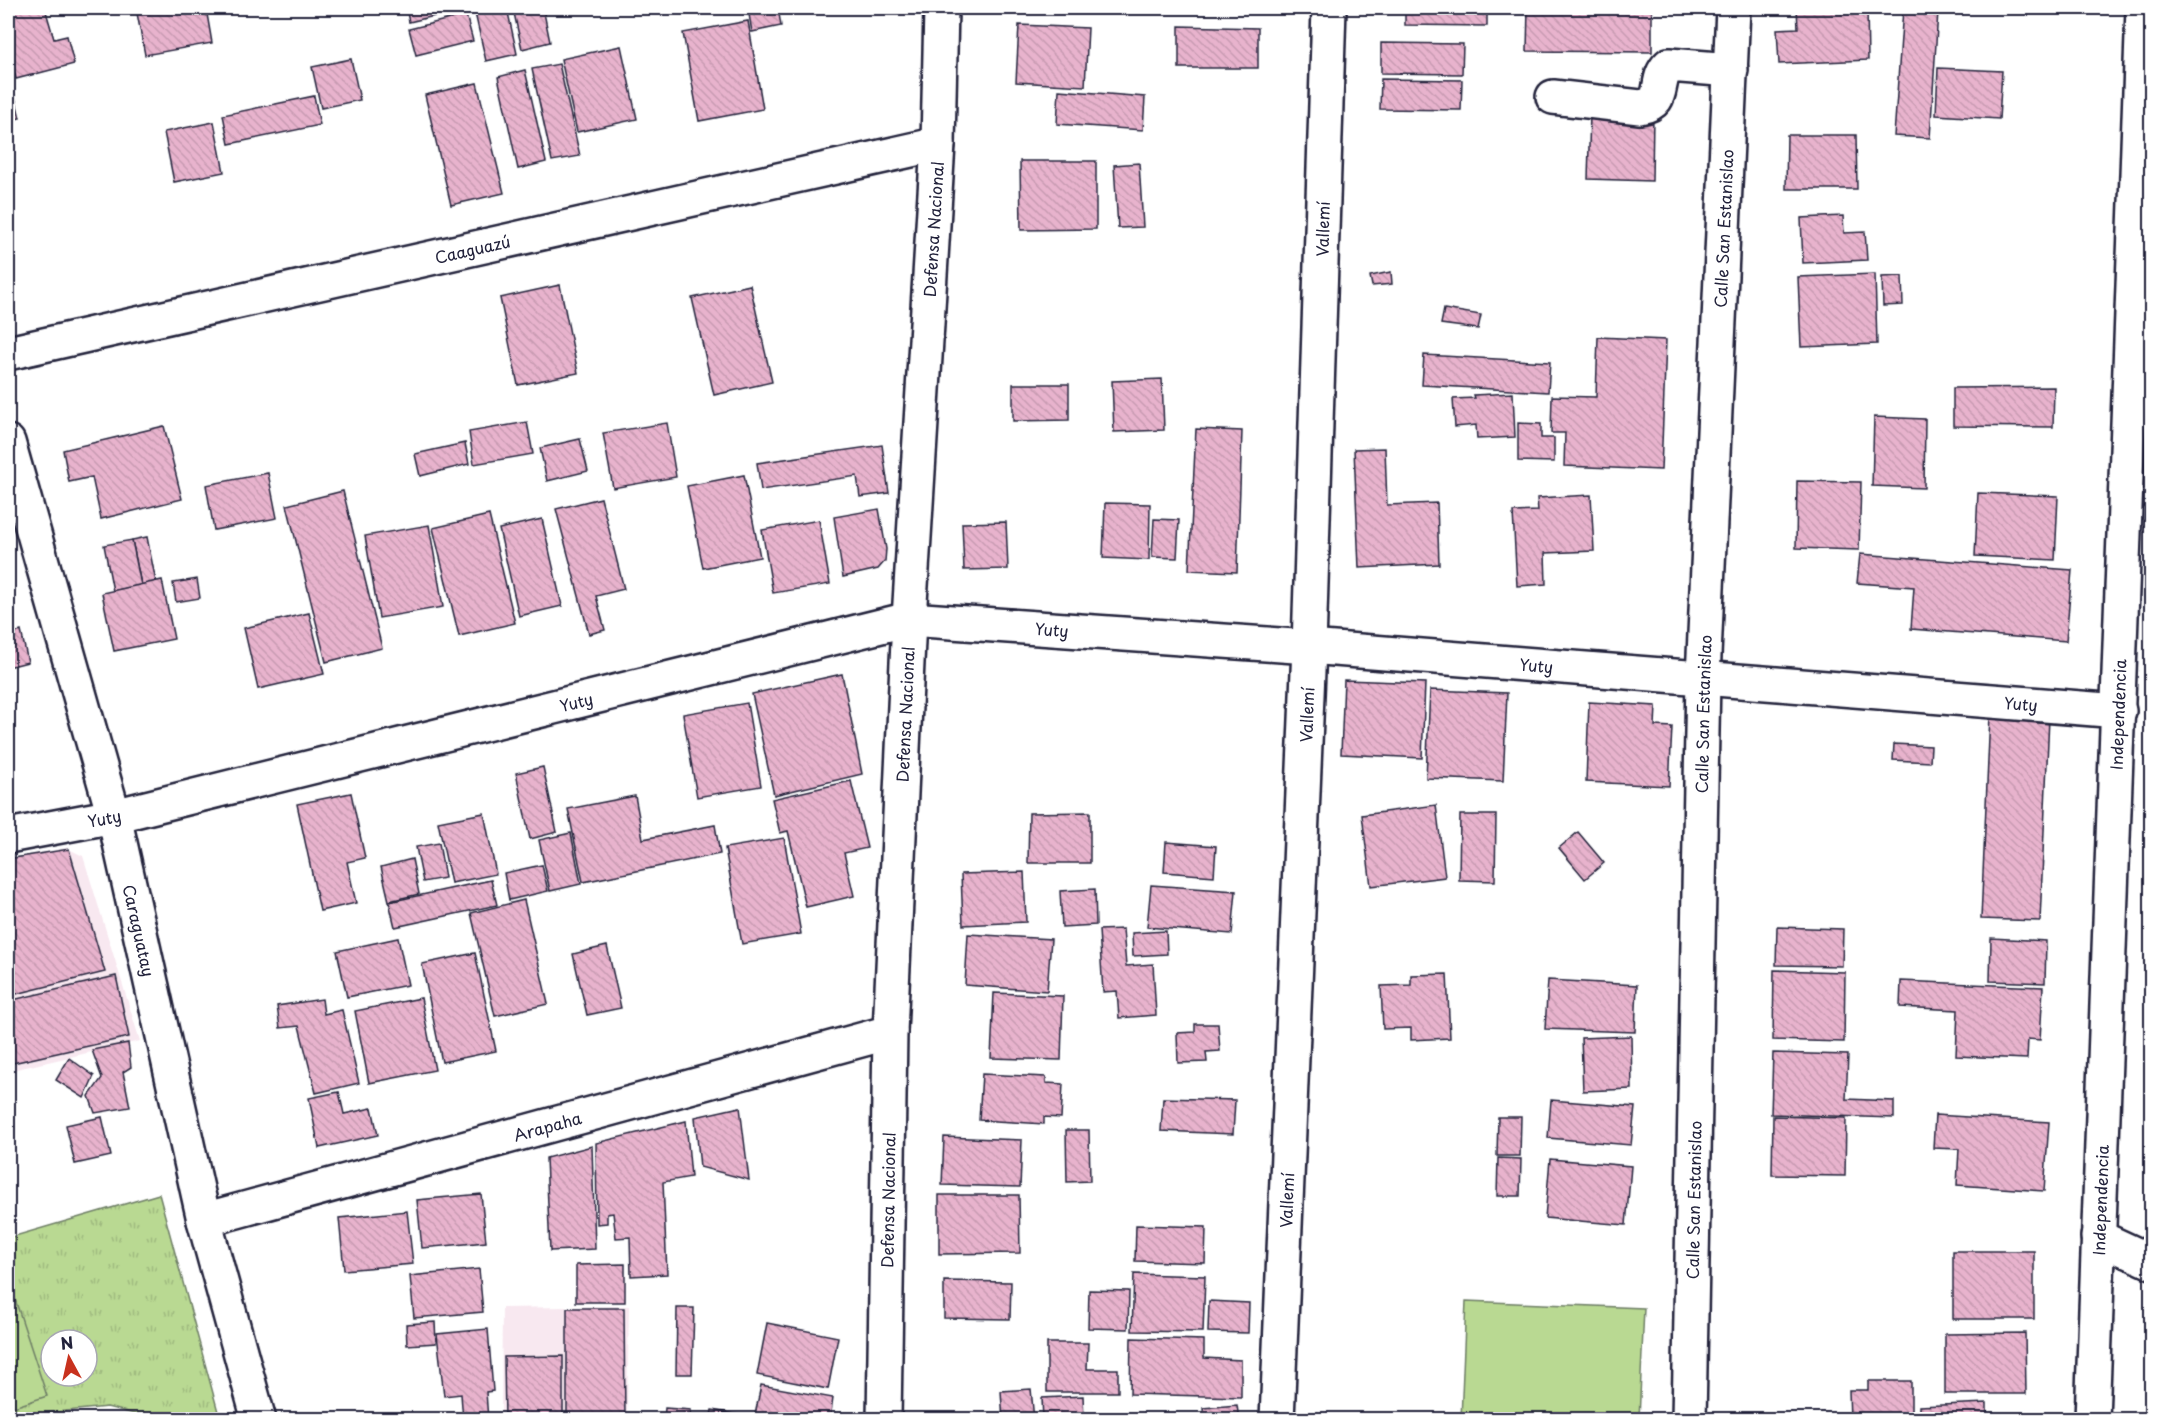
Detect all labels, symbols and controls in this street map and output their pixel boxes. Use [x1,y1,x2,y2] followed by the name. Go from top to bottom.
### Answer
[1708,149,1739,308] street label: Calle San Estanislao
[917,161,949,298] street label: Defensa Nacional
[1309,200,1335,257] street label: Vallemí
[432,228,513,269] street label: Caaguazú
[1034,616,1069,642] street label: Yuty
[1689,634,1717,794] street label: Calle San Estanislao
[890,646,920,783] street label: Defensa Nacional
[1519,652,1554,678] street label: Yuty
[2103,658,2131,770] street label: Independencia
[557,686,595,717] street label: Yuty
[1293,686,1319,743] street label: Vallemí
[2003,690,2039,717] street label: Yuty
[85,803,124,833] street label: Yuty
[118,882,161,979] street label: Caraguatay
[511,1105,584,1147] street label: Arapaha
[1680,1120,1707,1280] street label: Calle San Estanislao
[874,1132,900,1268] street label: Defensa Nacional
[2086,1144,2114,1256] street label: Independencia
[1273,1171,1299,1228] street label: Vallemí
[39,1328,99,1388] north arrow
[59,1329,75,1355] text: N

